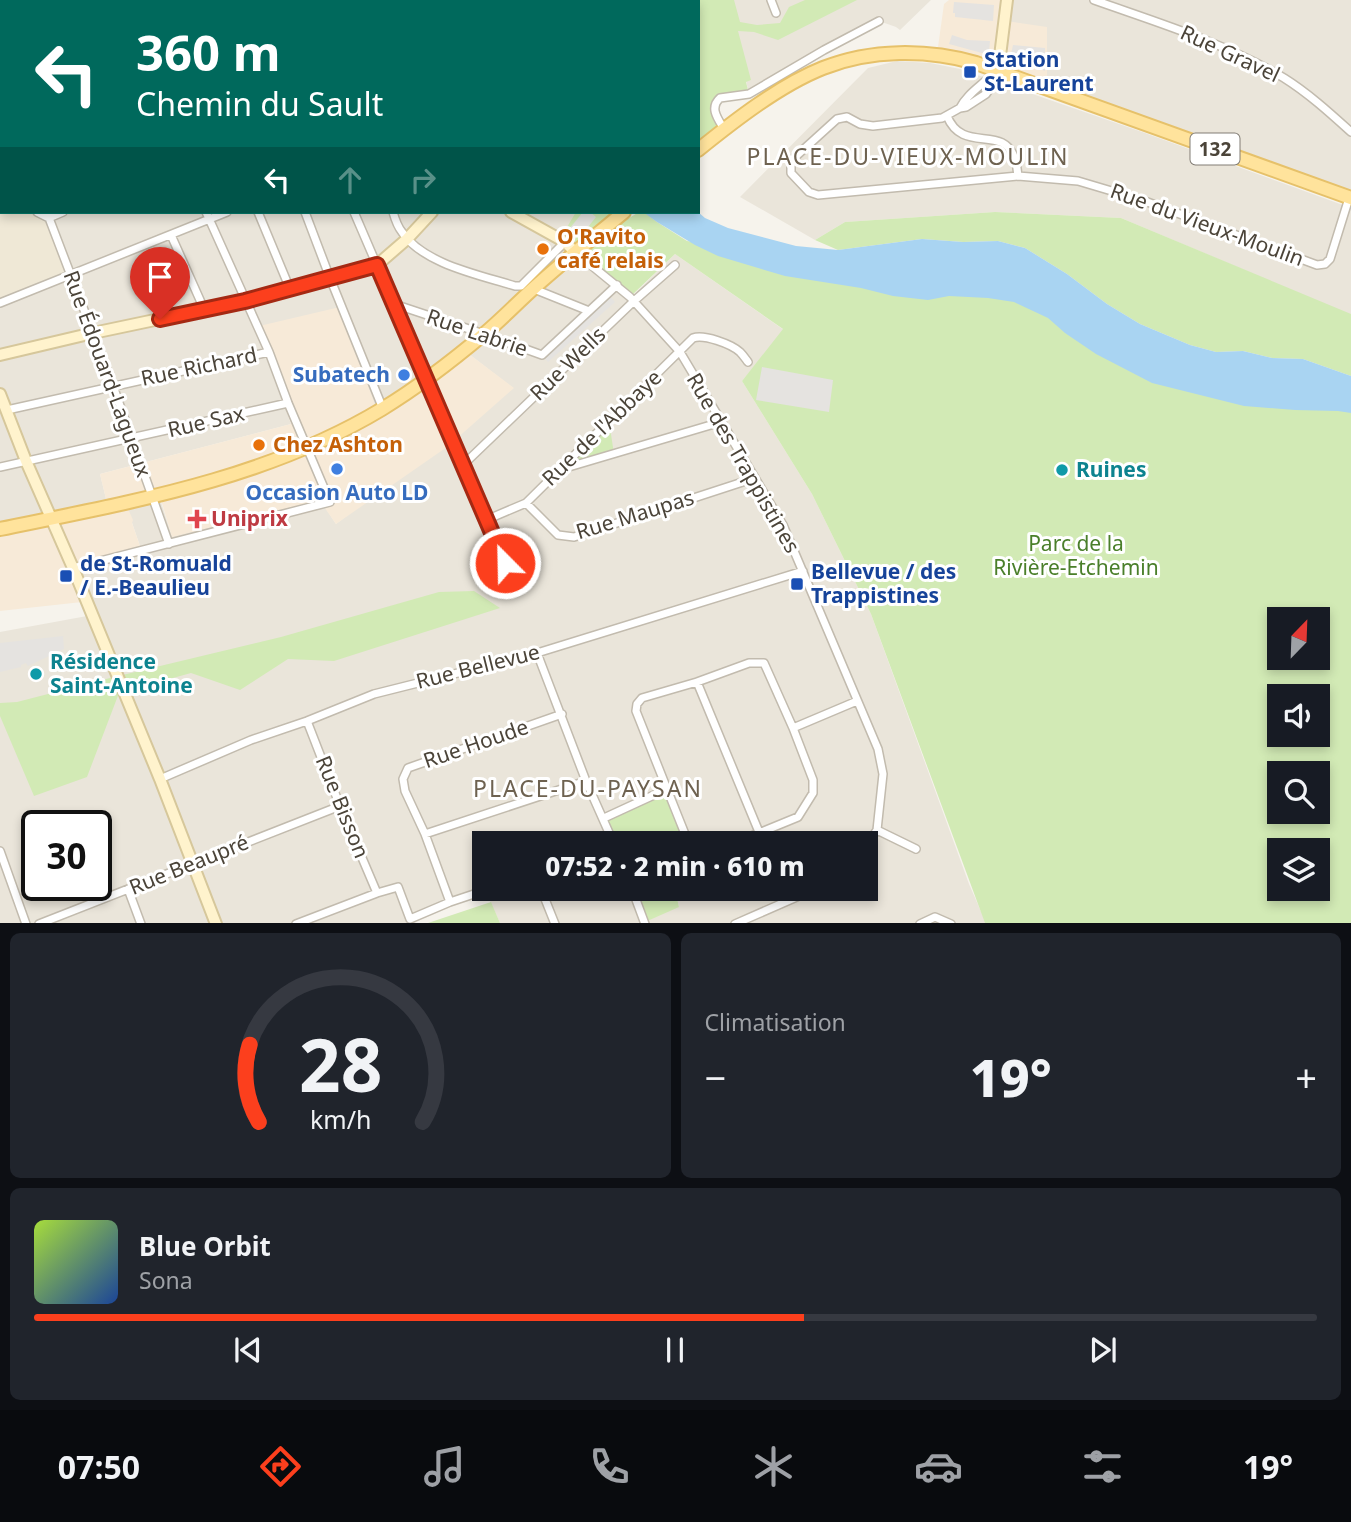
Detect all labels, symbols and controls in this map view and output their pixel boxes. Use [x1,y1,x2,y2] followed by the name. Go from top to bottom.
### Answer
[1176,18,1285,88] street label: Rue Gravel
[136,19,281,85] text: 360 m
[21,28,112,119] icon: left
[984,45,1094,97] place label: Station St-Laurent
[962,64,978,80] marker: Station St-Laurent
[136,82,383,125] text: Chemin du Sault
[1190,134,1240,164] road number: 132
[747,140,1070,172] district label: PLACE-DU-VIEUX-MOULIN
[258,161,296,199] icon: left
[331,161,369,199] icon: ahead
[404,161,442,199] icon: right
[1107,176,1308,272] street label: Rue du Vieux-Moulin
[557,222,664,274] place label: O'Ravito café relais
[535,241,551,257] marker: O'Ravito café relais
[130,247,190,319] pin
[141,258,179,296] icon: arrive
[58,266,158,481] street label: Rue Édouard-Lagueux
[423,302,532,362] street label: Rue Labrie
[523,320,611,406] street label: Rue Wells
[138,340,259,392] street label: Rue Richard
[293,360,390,388] place label: Subatech
[536,363,667,491] street label: Rue de l'Abbaye
[396,367,412,383] marker: Subatech
[681,367,807,558] street label: Rue des Trappistines
[165,399,247,443] street label: Rue Sax
[273,430,403,458] place label: Chez Ashton
[251,437,267,453] marker: Chez Ashton
[1076,455,1146,483] place label: Ruines
[329,461,345,477] marker: Occasion Auto LD
[1054,462,1070,478] marker: Ruines
[246,478,428,506] place label: Occasion Auto LD
[572,483,697,545] street label: Rue Maupas
[211,504,289,532] place label: Uniprix
[189,511,205,527] marker: Uniprix
[468,526,542,600] position arrow
[993,529,1159,581] park label: Parc de la Rivière-Etchemin
[80,549,232,601] place label: de St-Romuald / E.-Beaulieu
[811,557,956,609] place label: Bellevue / des Trappistines
[58,568,74,584] marker: de St-Romuald / E.-Beaulieu
[789,576,805,592] marker: Bellevue / des Trappistines
[1267,607,1330,670] north arrow
[1267,607,1330,901] map controls
[413,637,543,695] street label: Rue Bellevue
[50,647,193,699] place label: Résidence Saint-Antoine
[28,666,44,682] marker: Résidence Saint-Antoine
[1267,684,1330,747] button: sound
[419,712,532,774] street label: Rue Houde
[310,751,376,862] street label: Rue Bisson
[1267,761,1330,824] button: search
[473,772,703,804] district label: PLACE-DU-PAYSAN
[21,810,112,901] speed limit sign: 30
[125,827,253,901] street label: Rue Beaupré
[1267,838,1330,901] button: layers
[545,848,805,884] text: 07:52 · 2 min · 610 m
[705,1006,846,1038] text: Climatisation
[299,1014,382,1113] text: 28
[970,1041,1052,1112] text: 19°
[705,1051,726,1103] text: −
[1295,1051,1317,1103] text: +
[309,1101,371,1135] text: km/h
[139,1228,271,1264] text: Blue Orbit
[139,1264,193,1296] text: Sona
[229,1331,267,1369] icon: previous
[656,1331,694,1369] icon: pause
[1084,1331,1122,1369] icon: next
[256,1442,305,1491] icon: directions
[420,1442,469,1491] icon: music
[585,1442,634,1491] icon: phone
[749,1442,798,1491] icon: climate
[914,1442,963,1491] icon: car
[1078,1442,1127,1491] icon: filters
[58,1445,140,1488] text: 07:50
[1243,1445,1293,1488] text: 19°

